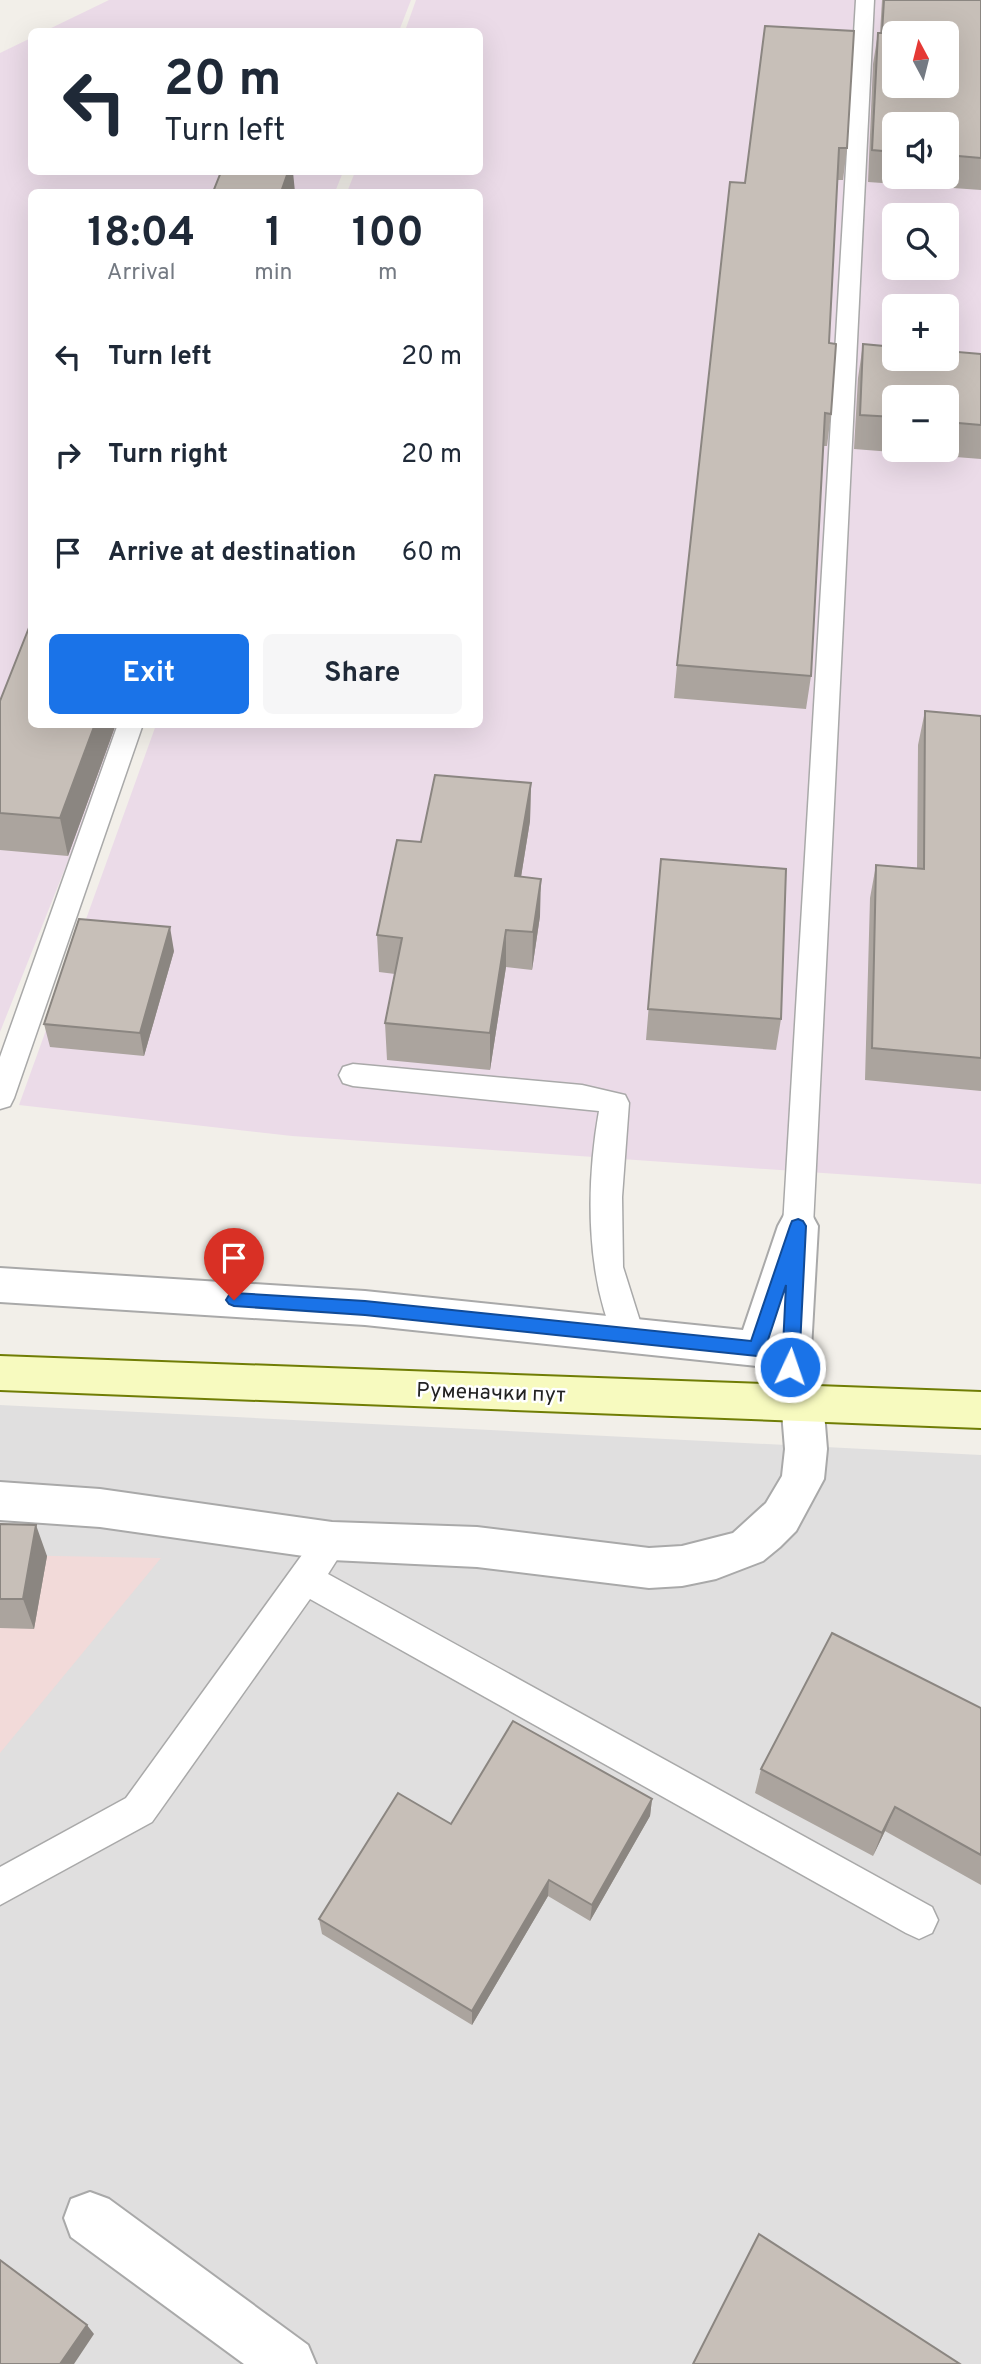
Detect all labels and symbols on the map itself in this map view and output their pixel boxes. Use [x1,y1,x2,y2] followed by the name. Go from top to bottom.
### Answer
[882,21,959,98] north arrow
[204,1228,264,1300] pin
[753,1330,827,1404] position arrow
[416,1377,566,1410] street label: Руменачки пут

